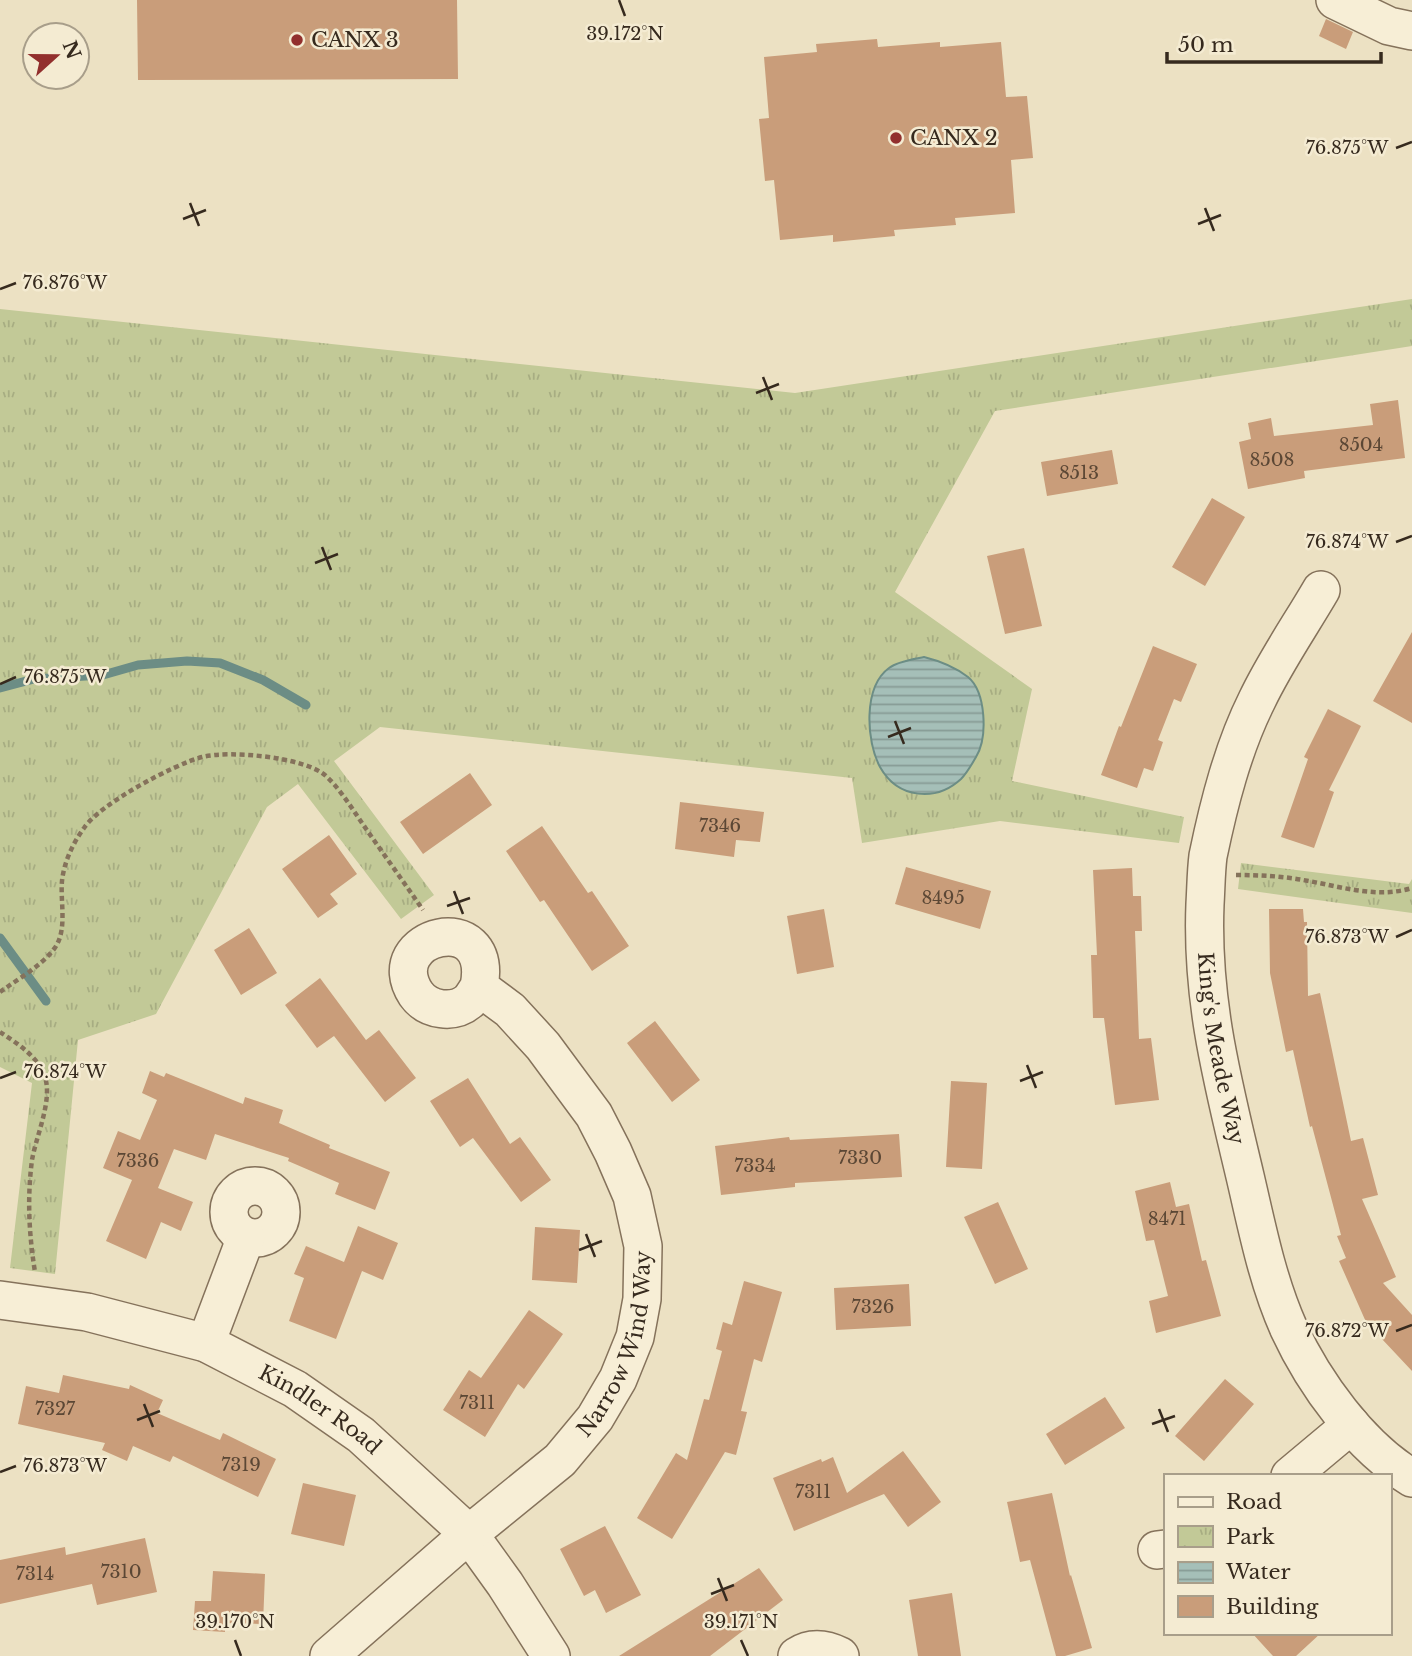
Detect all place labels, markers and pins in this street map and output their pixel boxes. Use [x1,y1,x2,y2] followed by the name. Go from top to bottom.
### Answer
[311,27,399,53] place label: CANX 3
[289,32,305,48] marker: CANX 3
[910,125,998,151] place label: CANX 2
[888,130,904,146] marker: CANX 2

